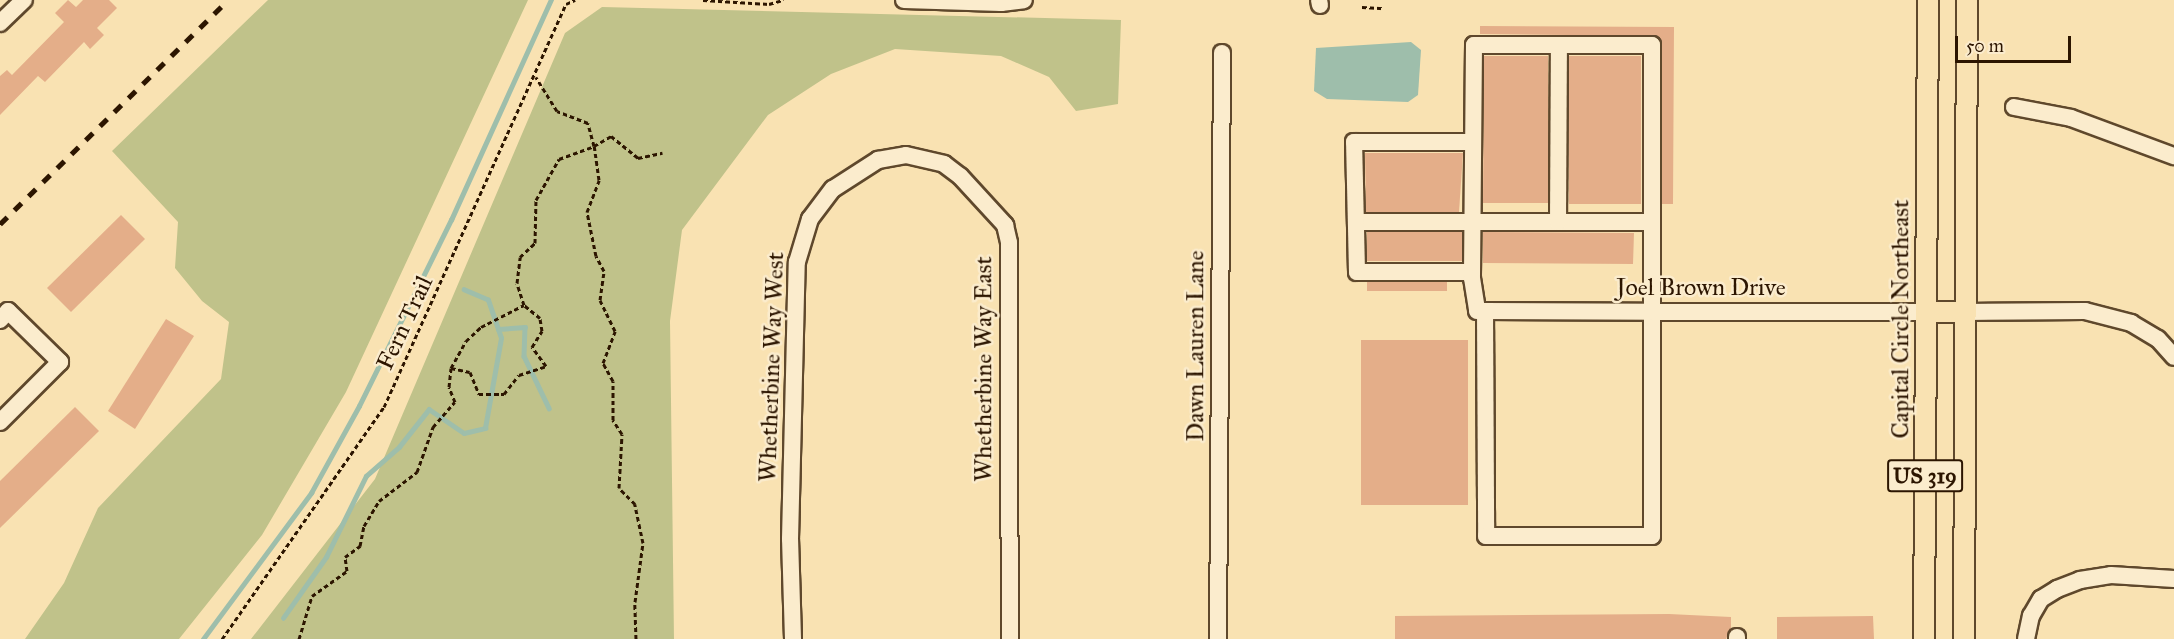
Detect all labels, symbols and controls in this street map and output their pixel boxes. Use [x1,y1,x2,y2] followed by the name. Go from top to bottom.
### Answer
[1958,24,2074,62] scale bar
[1966,35,2004,57] text: 50 m
[1887,199,1915,439] street label: Capital Circle Northeast
[1182,250,1210,442] street label: Dawn Lauren Lane
[754,251,790,483] street label: Whetherbine Way West
[970,256,998,482] street label: Whetherbine Way East
[371,271,439,375] street label: Fern Trail
[1616,274,1786,302] street label: Joel Brown Drive
[1886,457,1964,495] road number: US 319

